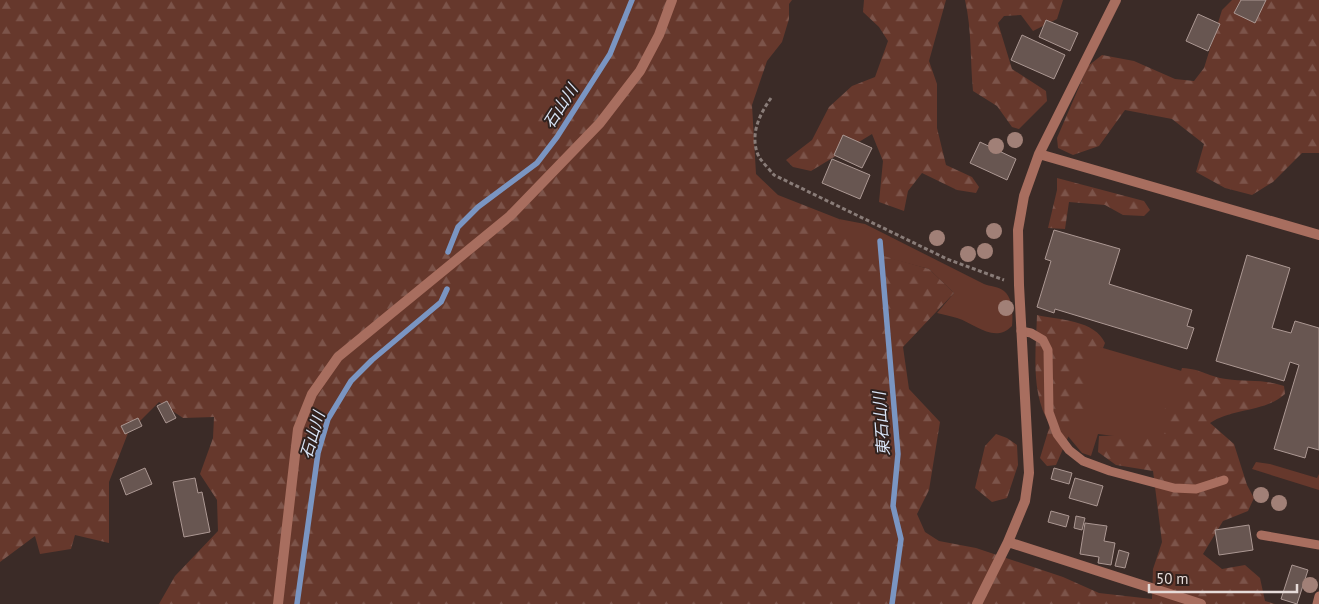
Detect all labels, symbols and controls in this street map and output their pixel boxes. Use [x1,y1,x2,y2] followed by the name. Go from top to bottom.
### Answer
[539,79,583,132] water label: 石山川
[869,389,893,457] water label: 東石山川
[295,407,329,461] water label: 石山川
[1149,562,1296,594] scale bar
[1156,569,1189,588] text: 50 m

